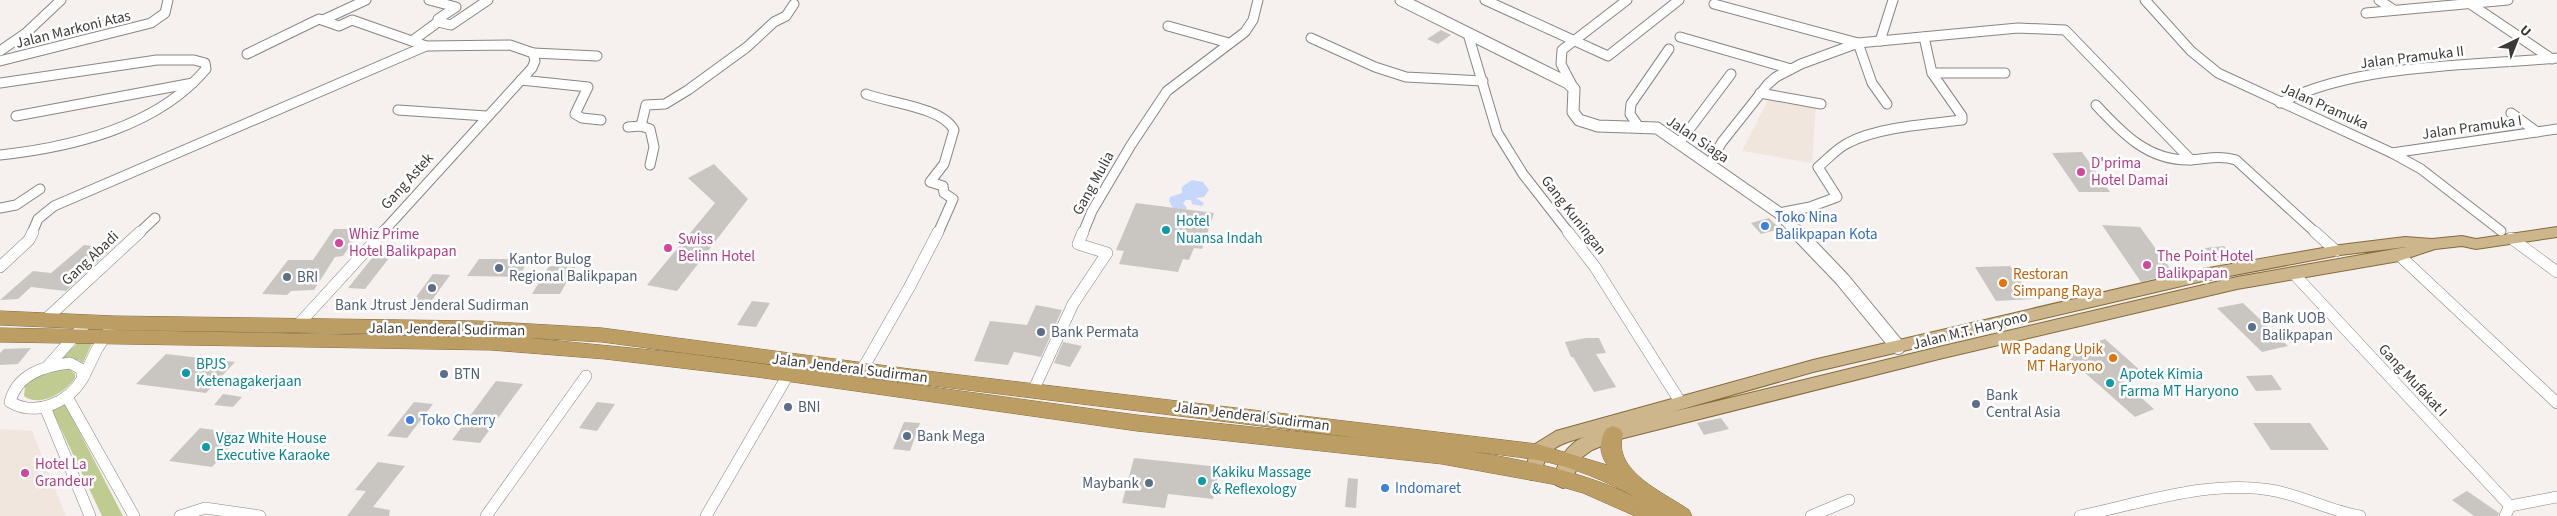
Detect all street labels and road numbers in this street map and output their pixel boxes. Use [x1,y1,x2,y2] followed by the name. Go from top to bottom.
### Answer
[13,5,133,54] street label: Jalan Markoni Atas
[2359,41,2465,74] street label: Jalan Pramuka II
[2278,78,2372,135] street label: Jalan Pramuka
[2421,110,2523,145] street label: Jalan Pramuka I
[1662,111,1733,168] street label: Jalan Siaga
[376,148,439,214] street label: Gang Astek
[1067,148,1120,219] street label: Gang Mulia
[1536,171,1611,259] street label: Gang Kuningan
[57,226,124,290] street label: Gang Abadi
[1910,306,2030,355] street label: Jalan M.T. Haryono
[368,318,526,341] street label: Jalan Jenderal Sudirman
[2373,339,2452,421] street label: Gang Mufakat I
[771,349,929,388] street label: Jalan Jenderal Sudirman
[1173,397,1331,436] street label: Jalan Jenderal Sudirman

